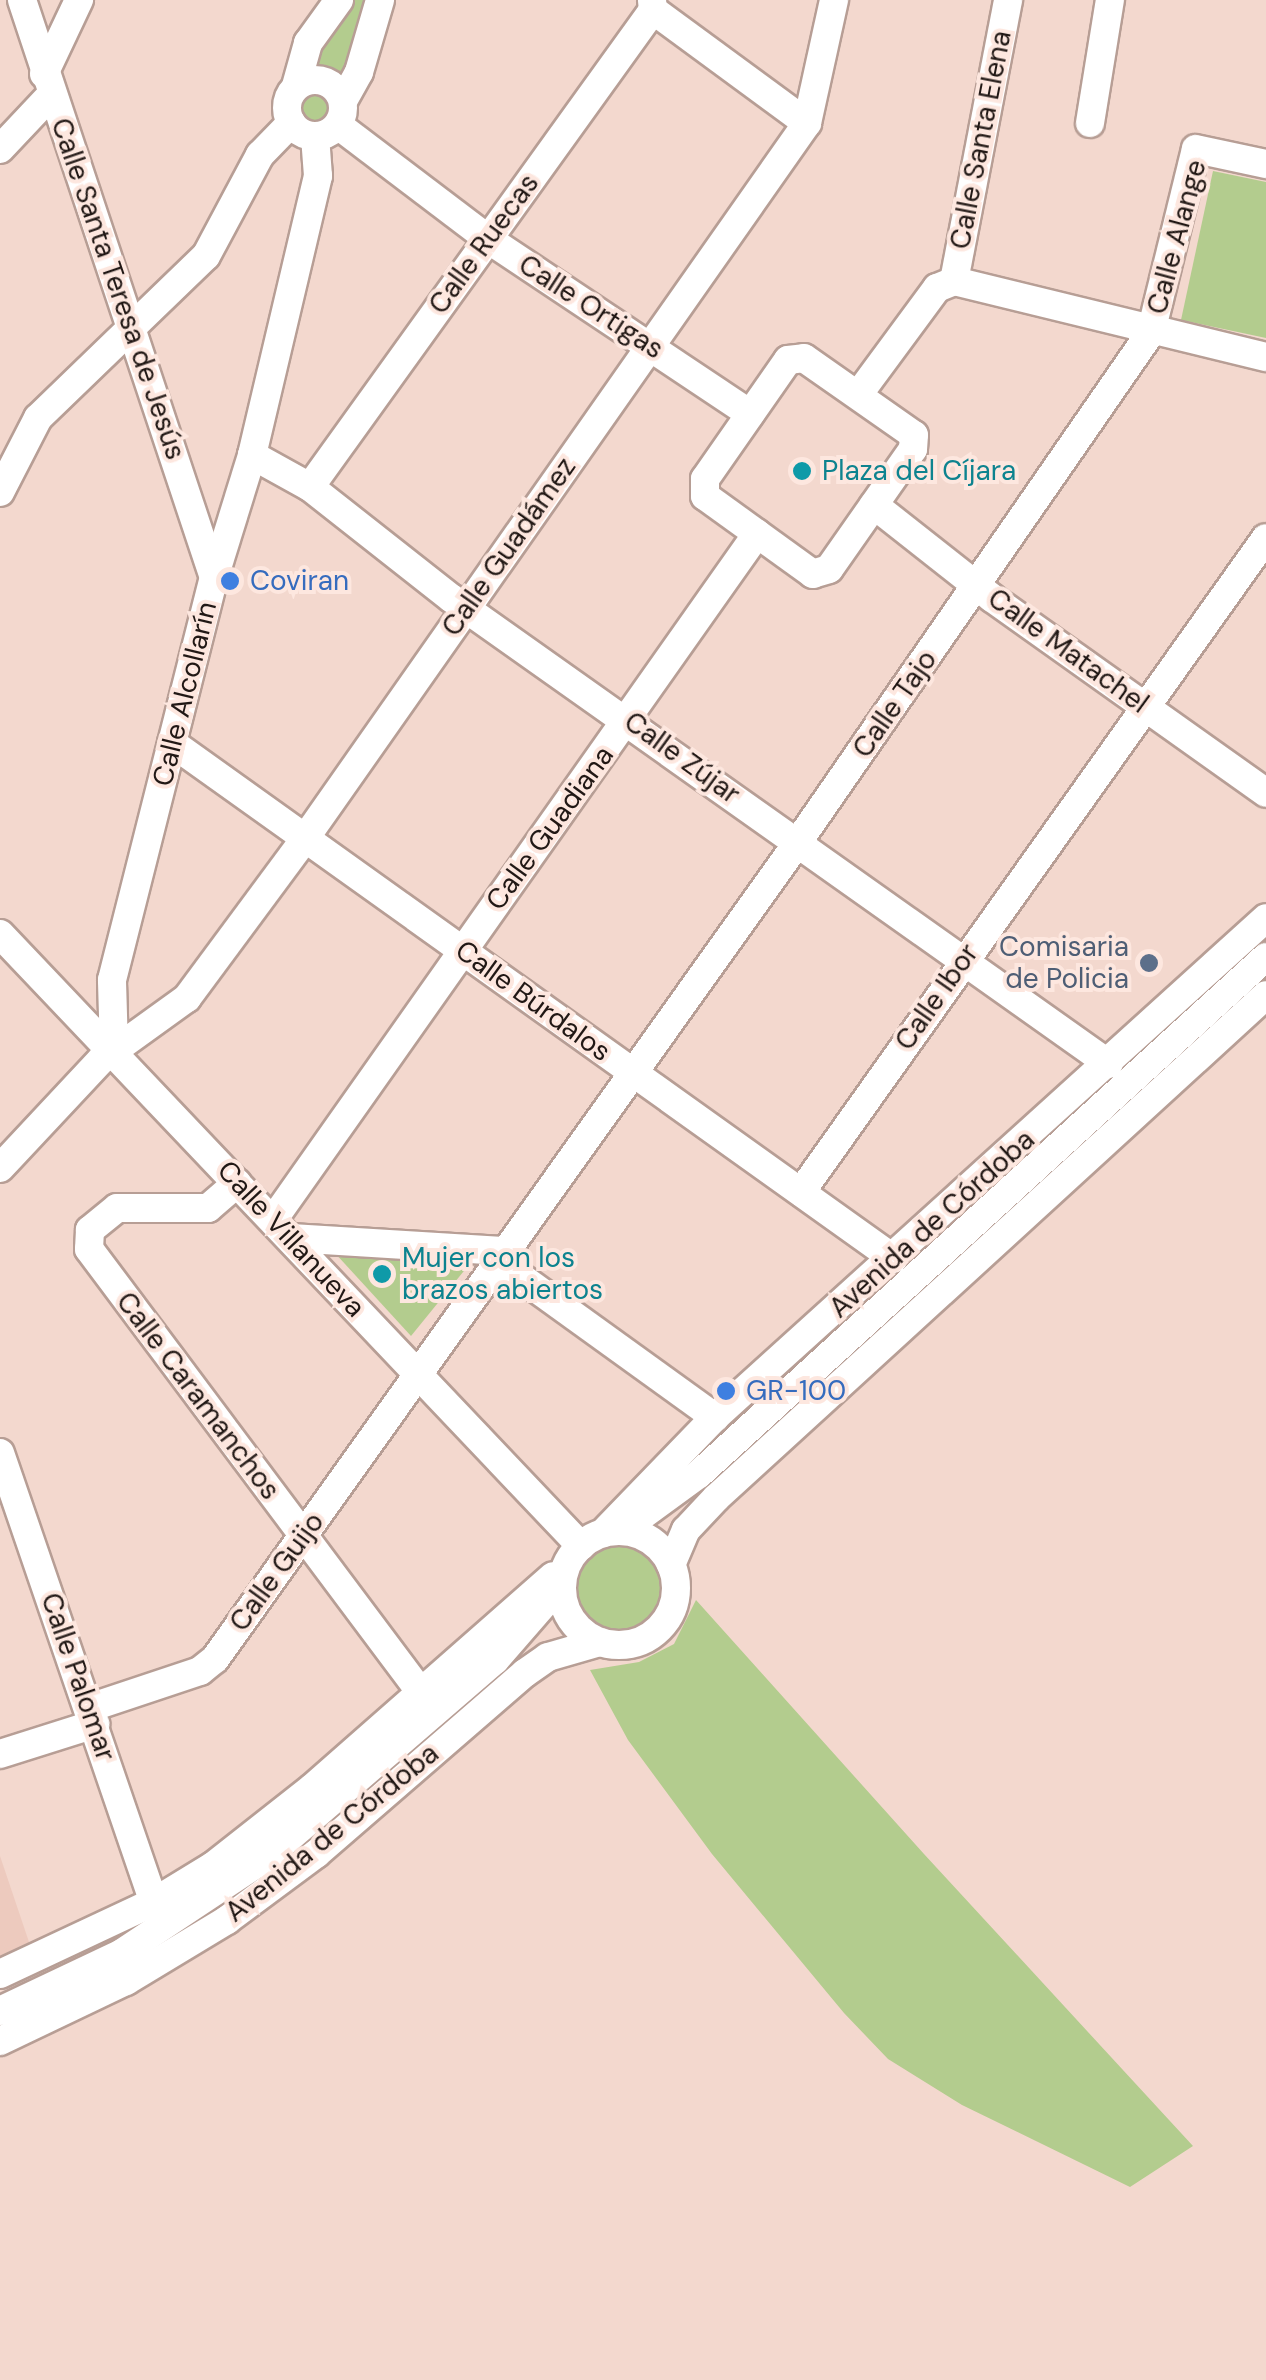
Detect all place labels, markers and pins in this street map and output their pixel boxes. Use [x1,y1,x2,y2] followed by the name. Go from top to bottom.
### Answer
[822,454,1016,488] place label: Plaza del Cíjara
[791,460,813,482] marker: Plaza del Cíjara
[250,564,349,598] place label: Coviran
[219,570,241,592] marker: Coviran
[999,930,1129,996] place label: Comisaria de Policia
[1138,952,1160,974] marker: Comisaria de Policia
[402,1241,603,1307] place label: Mujer con los brazos abiertos
[371,1263,393,1285] marker: Mujer con los brazos abiertos
[746,1374,846,1408] place label: GR-100
[715,1380,737,1402] marker: GR-100

